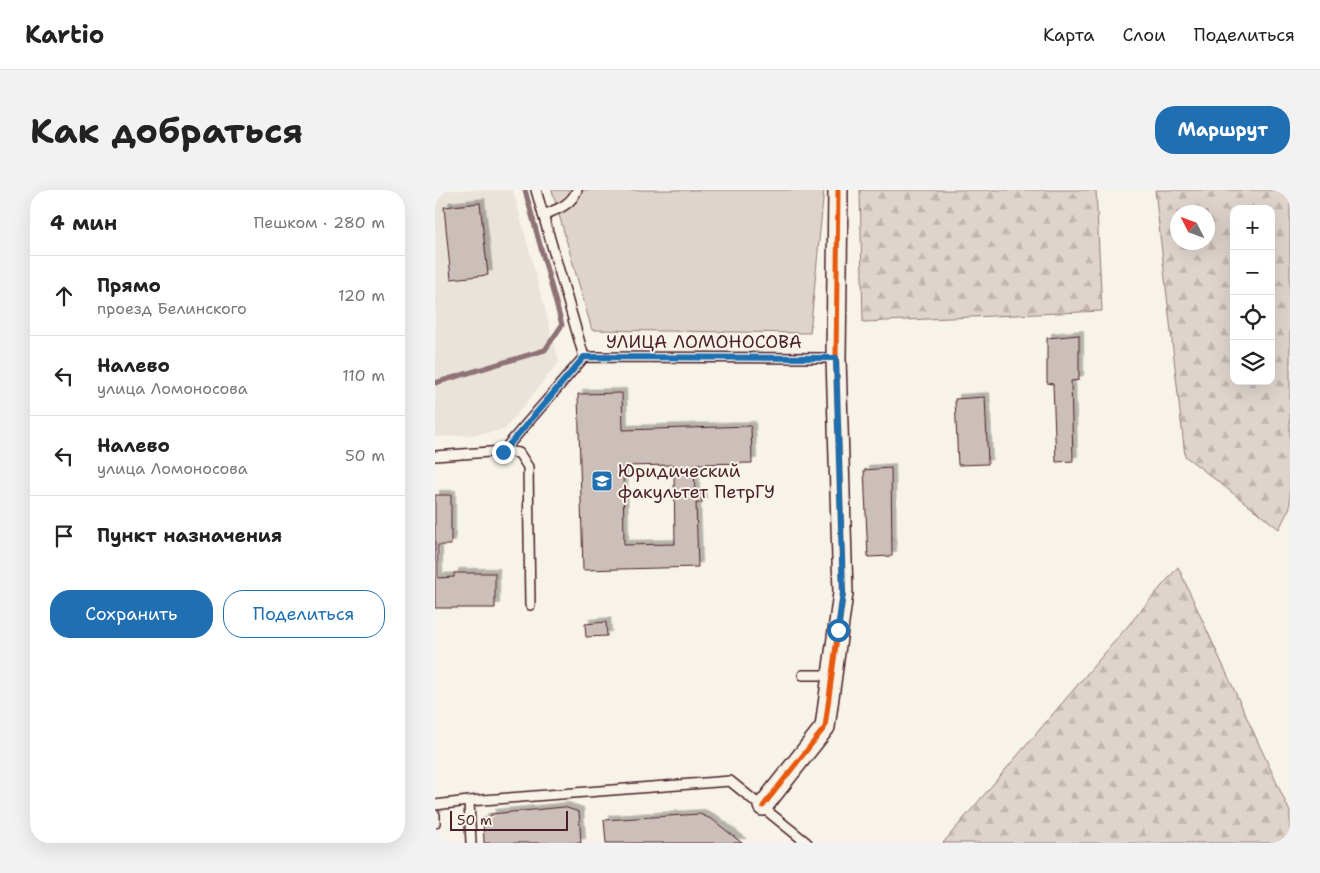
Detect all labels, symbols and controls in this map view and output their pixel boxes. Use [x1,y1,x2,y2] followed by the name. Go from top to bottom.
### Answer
[25,19,104,51] text: Kartio
[1043,23,1094,47] text: Карта
[1122,23,1166,47] text: Слои
[1194,23,1295,47] text: Поделиться
[1155,106,1290,154] button: Маршрут
[30,107,303,154] text: Как добраться
[1170,205,1215,250] north arrow
[1230,205,1275,385] map controls
[1230,205,1275,250] button: +
[50,209,117,237] text: 4 мин
[254,212,385,233] text: Пешком · 280 m
[1230,250,1275,295] button: −
[97,273,161,298] text: Прямо
[50,282,78,310] icon: ahead
[338,285,385,306] text: 120 m
[1230,295,1275,340] button: locate
[97,298,247,319] text: проезд Белинского
[606,330,802,354] street label: УЛИЦА ЛОМОНОСОВА
[1230,340,1275,385] button: layers
[97,353,170,378] text: Налево
[50,362,78,390] icon: left
[342,365,385,386] text: 110 m
[97,378,248,399] text: улица Ломоносова
[97,433,170,458] text: Налево
[492,441,515,464] route end
[50,442,78,470] icon: left
[345,445,385,466] text: 50 m
[97,458,248,479] text: улица Ломоносова
[618,459,775,504] place label: Юридический факультет ПетрГУ
[590,469,614,493] school or university icon: Юридический факультет ПетрГУ
[50,522,78,550] icon: arrive
[97,523,282,548] text: Пункт назначения
[50,590,213,638] button: Сохранить
[223,590,385,638] button: Поделиться
[827,619,850,642] route start
[450,808,567,831] scale bar
[457,811,492,829] text: 50 m

